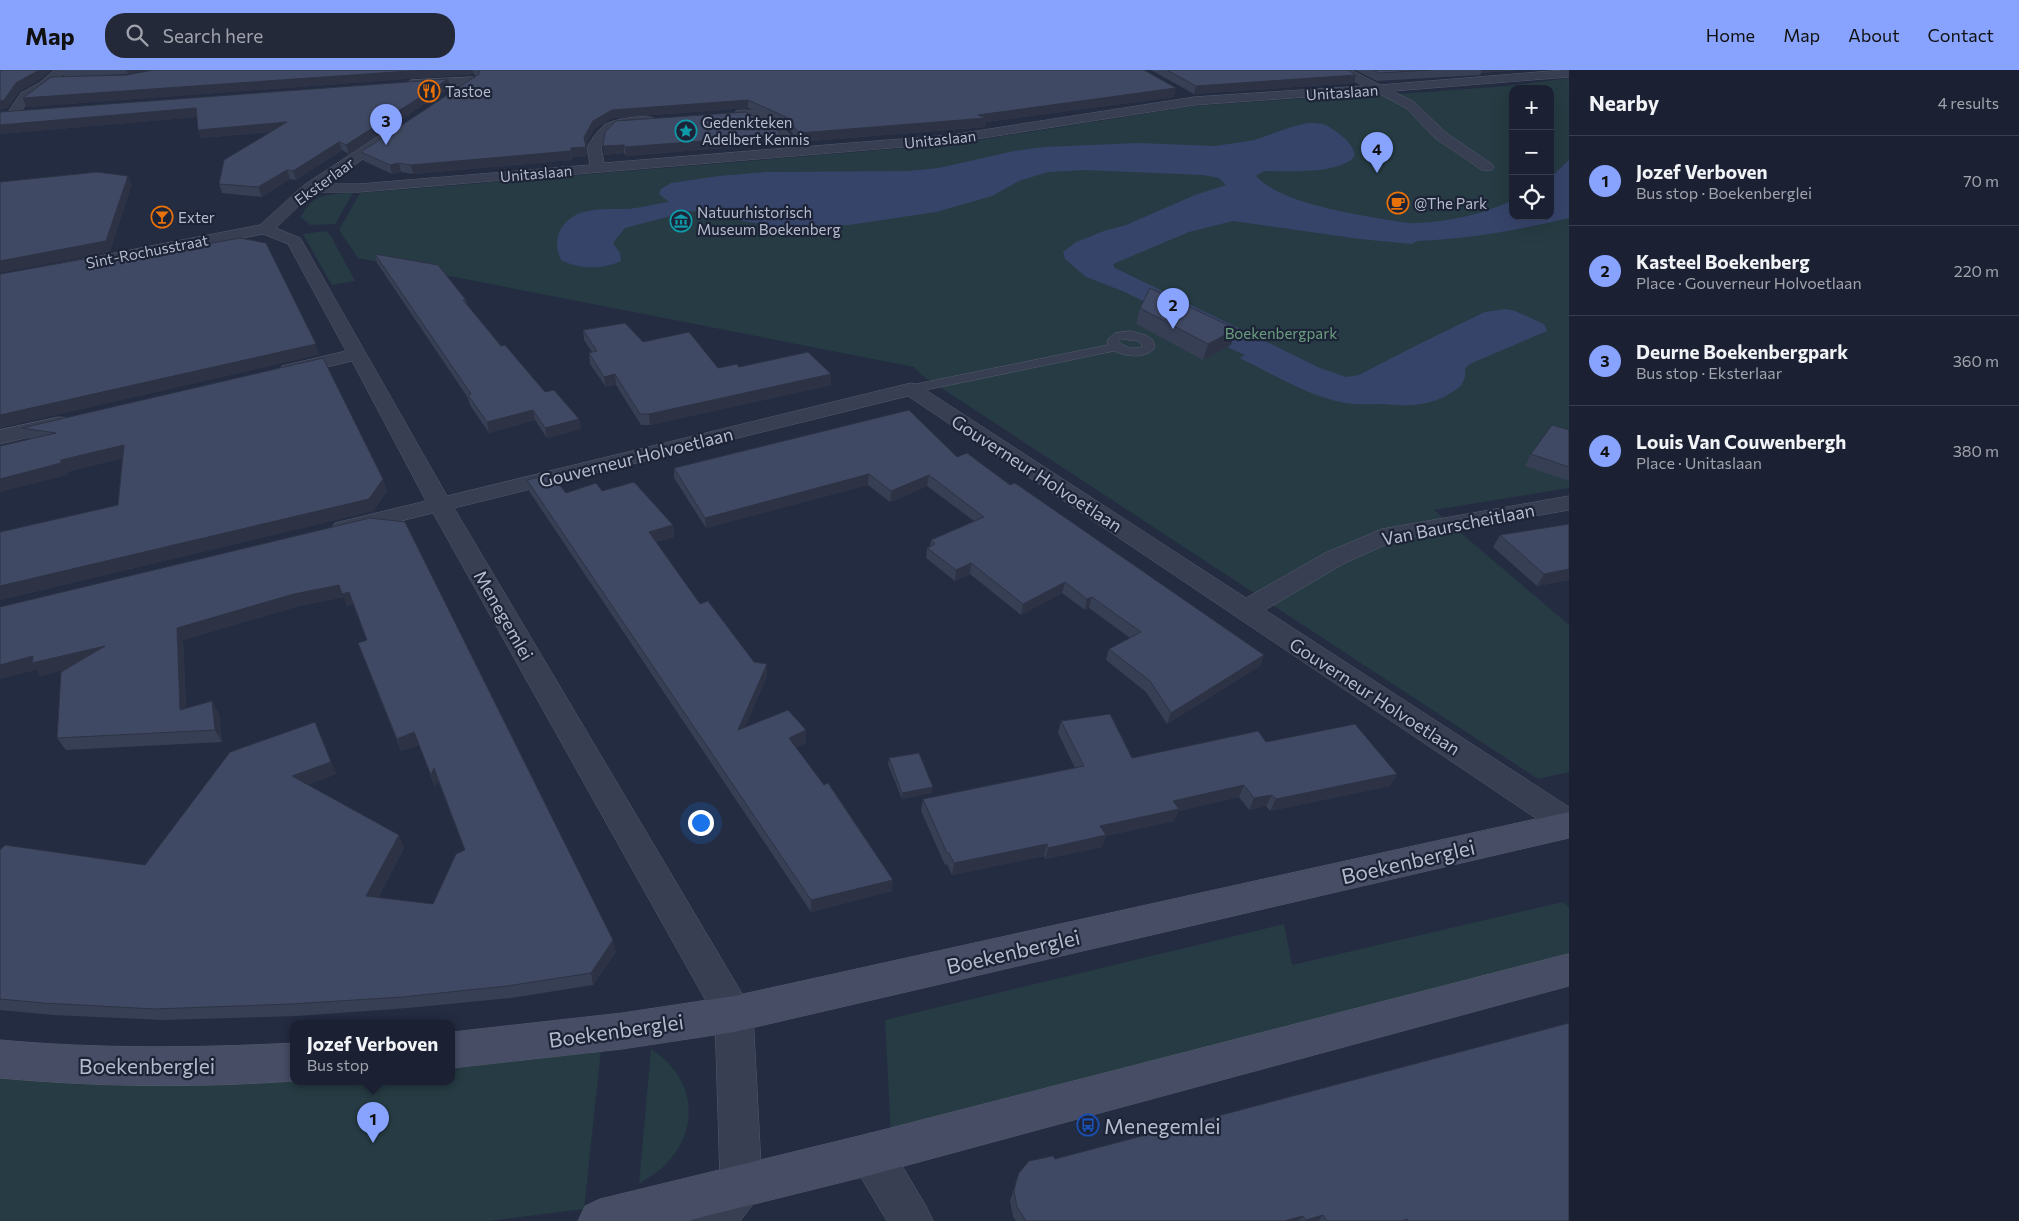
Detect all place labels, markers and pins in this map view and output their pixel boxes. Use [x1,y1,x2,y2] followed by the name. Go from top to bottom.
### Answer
[417,79,441,103] restaurant icon: Tastoe
[445,82,491,100] place label: Tastoe
[370,104,402,145] pin: 3
[702,113,810,148] place label: Gedenkteken Adelbert Kennis
[674,119,698,143] place icon: Gedenkteken Adelbert Kennis
[1361,132,1393,173] pin: 4
[1386,191,1410,215] cafe icon: @The Park
[1414,194,1487,212] place label: @The Park
[697,203,841,238] place label: Natuurhistorisch Museum Boekenberg
[150,205,174,229] bar icon: Exter
[178,208,215,226] place label: Exter
[669,209,693,233] museum icon: Natuurhistorisch Museum Boekenberg
[1157,288,1189,329] pin: 2
[357,1102,389,1143] pin: 1
[1076,1113,1100,1137] bus stop icon: Menegemlei
[1104,1113,1221,1138] place label: Menegemlei

